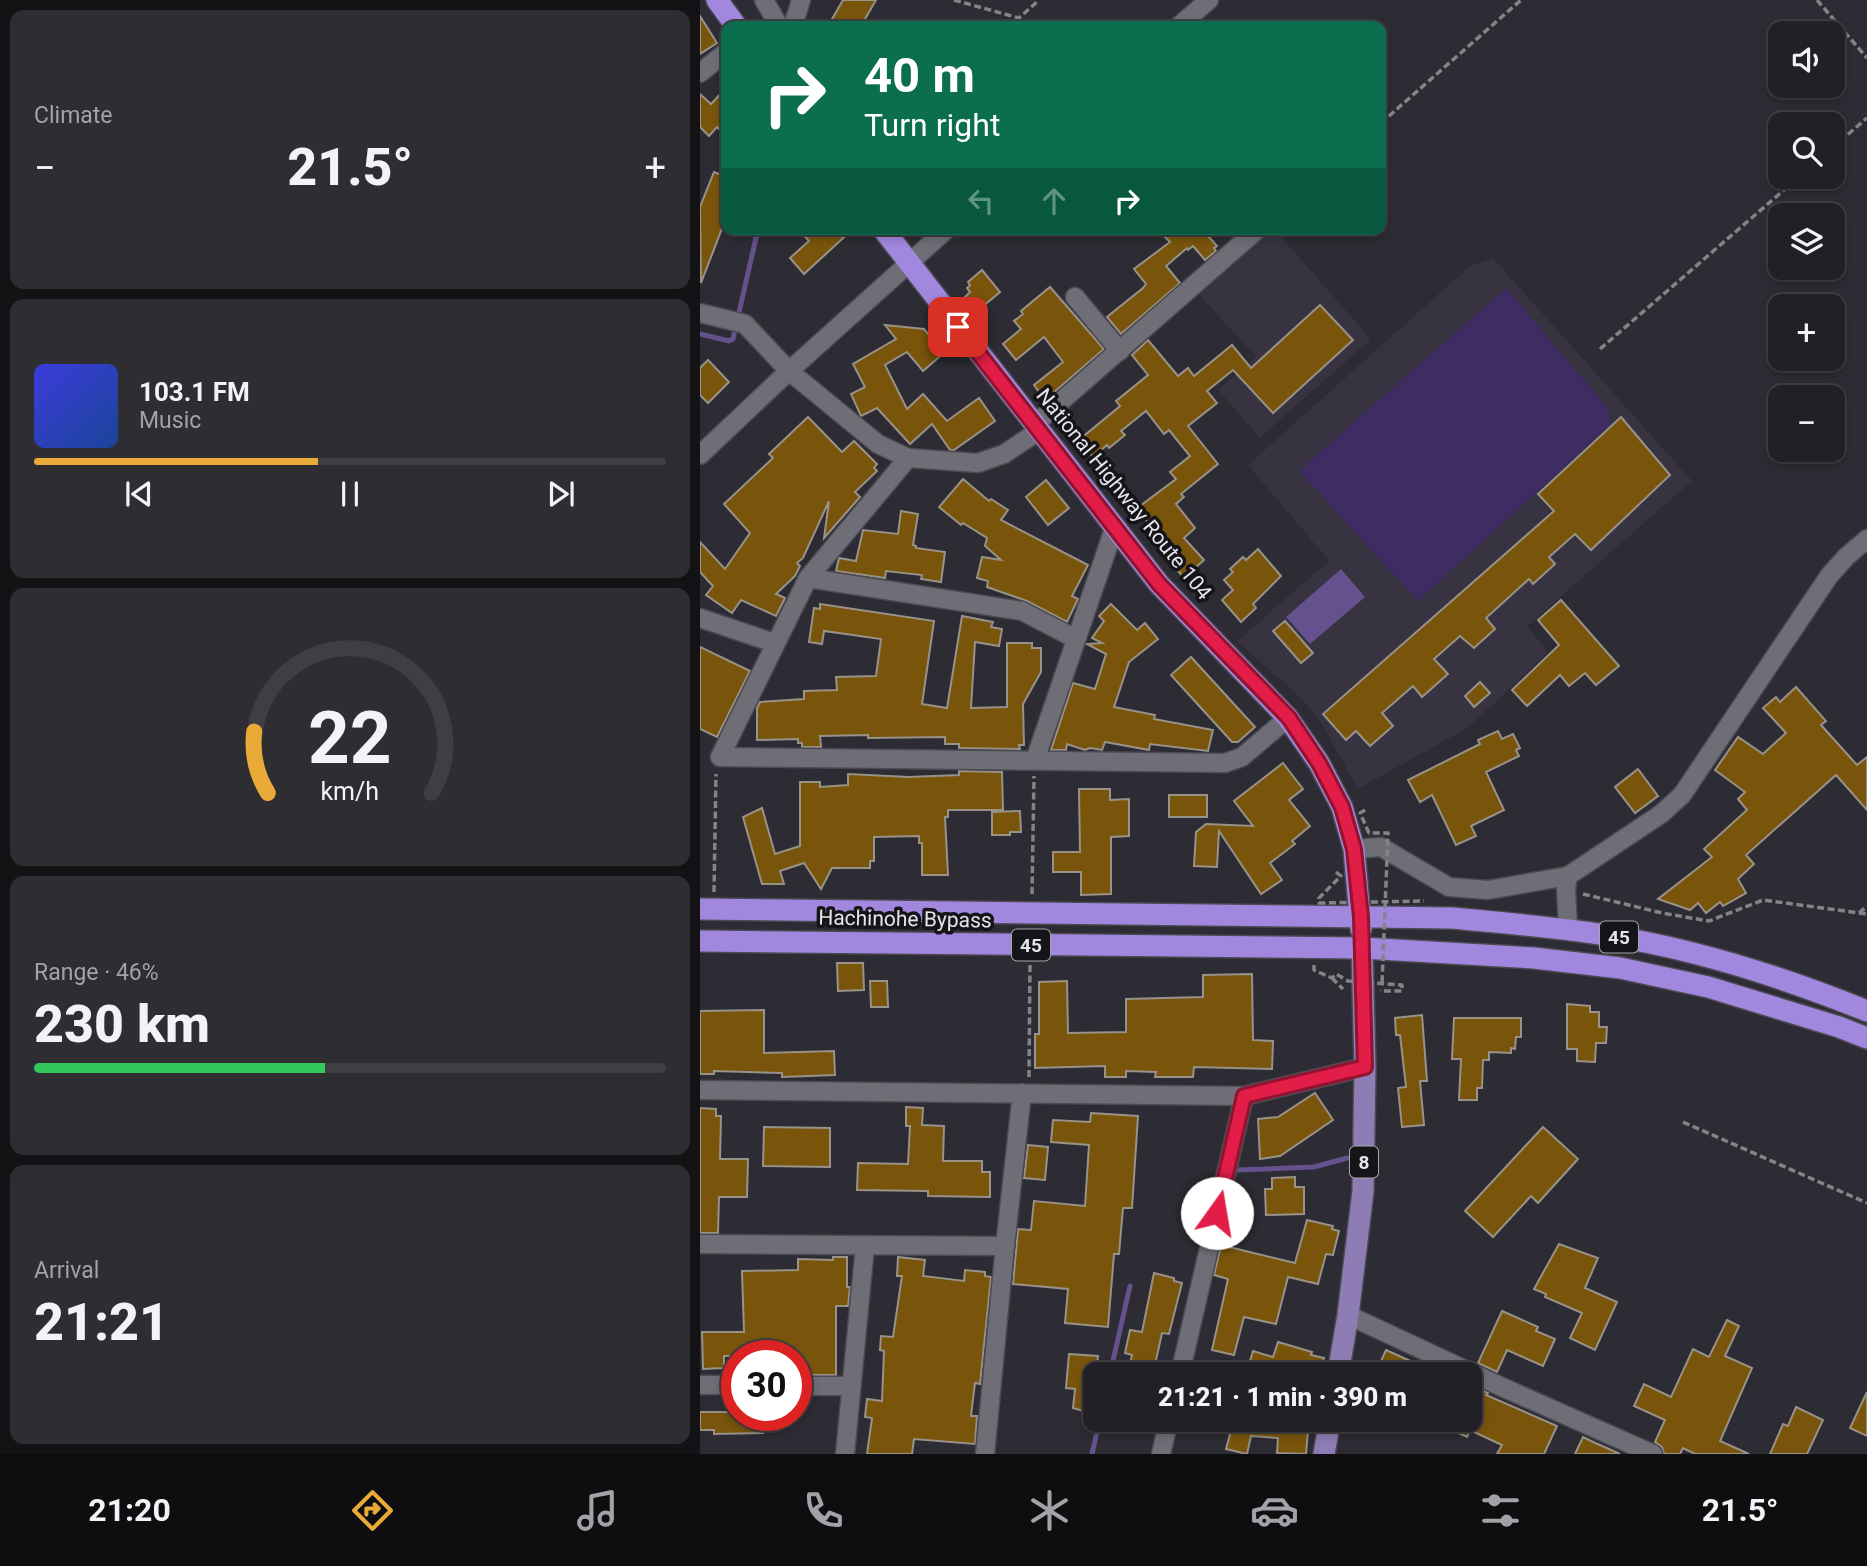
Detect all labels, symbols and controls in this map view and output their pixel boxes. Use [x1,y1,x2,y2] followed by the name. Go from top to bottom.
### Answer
[1768,21,1845,462] map controls
[1768,21,1845,98] button: sound
[864,47,975,104] text: 40 m
[749,49,840,140] icon: right
[34,102,113,129] text: Climate
[864,106,1000,144] text: Turn right
[1768,112,1845,189] button: search
[287,137,413,198] text: 21.5°
[34,146,56,190] text: −
[644,146,666,190] text: +
[962,182,1000,220] icon: left
[1035,182,1073,220] icon: ahead
[1108,182,1146,220] icon: right
[1768,203,1845,280] button: layers
[1768,294,1845,371] button: +
[928,297,988,357] pin
[939,308,977,346] icon: arrive
[139,377,250,407] text: 103.1 FM
[1031,384,1217,604] street label: National Highway Route 104
[1768,385,1845,462] button: −
[139,407,201,434] text: Music
[120,475,158,513] icon: previous
[331,475,369,513] icon: pause
[542,475,580,513] icon: next
[308,695,392,781] text: 22
[321,777,379,806] text: km/h
[818,905,992,933] street label: Hachinohe Bypass
[1600,922,1638,953] road number: 45
[1012,930,1050,960] road number: 45
[34,959,159,986] text: Range · 46%
[34,994,210,1055] text: 230 km
[1350,1146,1378,1178] road number: 8
[1180,1176,1254,1250] position arrow
[34,1257,99,1284] text: Arrival
[34,1292,169,1353] text: 21:21
[721,1340,812,1431] speed limit sign: 30
[1158,1382,1407,1412] text: 21:21 · 1 min · 390 m
[348,1486,397,1535] icon: directions
[573,1486,622,1535] icon: music
[799,1486,848,1535] icon: phone
[1025,1486,1074,1535] icon: climate
[1250,1486,1299,1535] icon: car
[1476,1486,1525,1535] icon: filters
[88,1491,171,1529] text: 21:20
[1702,1491,1779,1529] text: 21.5°

